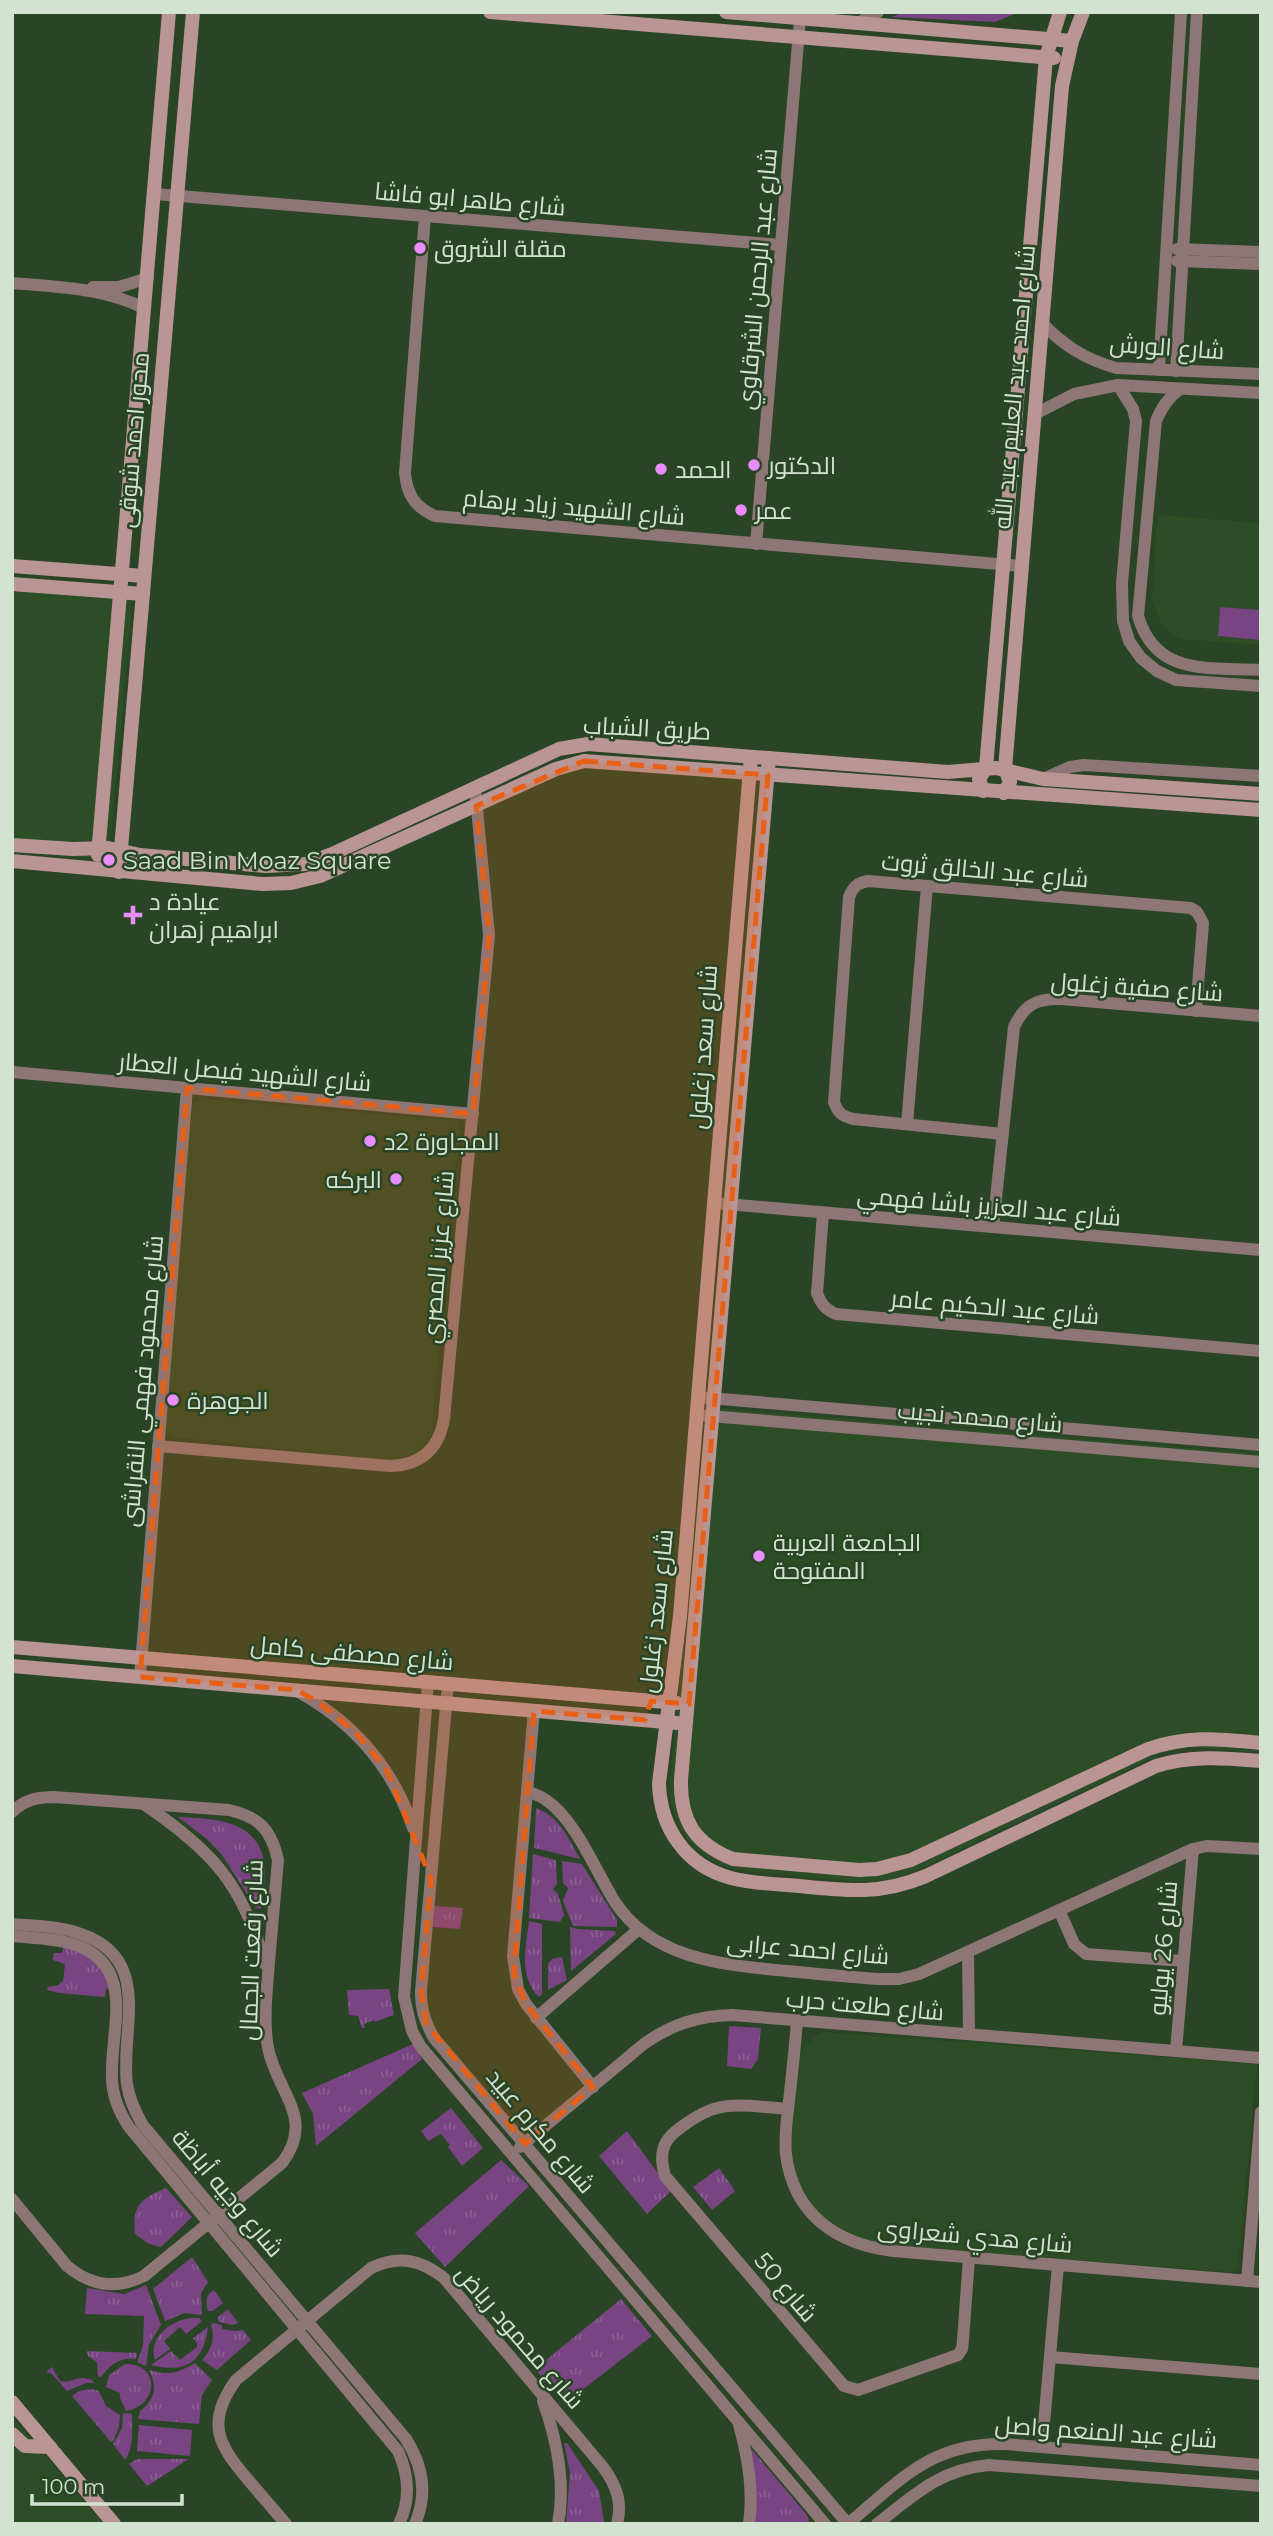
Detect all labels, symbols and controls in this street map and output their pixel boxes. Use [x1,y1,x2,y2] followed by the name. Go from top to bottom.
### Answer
[731,147,787,411] street label: شارع عبد الرحمن الشرقاوي
[373,176,567,224] street label: شارع طاهر ابو فاشا
[434,234,567,264] place label: مقلة الشروق
[412,240,428,256] marker: مقلة الشروق
[986,244,1043,531] street label: شارع احمد عبد العليم عبد الله
[1108,329,1225,367] street label: شارع الورش
[111,351,155,529] street label: محور احمد شوقى
[766,451,836,480] place label: الدكتور
[675,455,732,484] place label: الحمد
[746,457,762,473] marker: الدكتور
[653,461,669,477] marker: الحمد
[462,483,686,533] street label: شارع الشهيد زياد برهام
[753,496,793,525] place label: عمر
[733,502,749,518] marker: عمر
[582,710,712,747] street label: طريق الشباب
[123,846,391,875] place label: Saad Bin Moaz Square
[880,846,1090,895] street label: شارع عبد الخالق ثروت
[101,852,117,868] marker: Saad Bin Moaz Square
[149,887,279,946] place label: عيادة د ابراهيم زهران
[123,905,143,925] marker: عيادة د ابراهيم زهران
[683,964,725,1130] street label: شارع سعد زغلول
[1050,967,1224,1009] street label: شارع صفية زغلول
[115,1046,372,1099] street label: شارع الشهيد فيصل العطار
[384,1127,500,1156] place label: المجاورة 2د
[362,1133,378,1149] marker: المجاورة 2د
[326,1165,382,1194] place label: البركه
[416,1169,464,1345] street label: شارع عزيز المصري
[388,1171,404,1187] marker: البركه
[855,1180,1122,1237] street label: شارع عبد العزيز باشا فهمي
[115,1234,174,1528] street label: شارع محمود فهمي النقراشى
[887,1283,1101,1333] street label: شارع عبد الحكيم عامر
[187,1386,269,1415] place label: الجوهرة
[165,1392,181,1408] marker: الجوهرة
[896,1395,1064,1441] street label: شارع محمد نجيب
[633,1528,681,1695] street label: شارع سعد زغلول
[773,1528,921,1585] place label: الجامعة العربية المفتوحة
[751,1548,767,1564] marker: الجامعة العربية المفتوحة
[249,1630,455,1678] street label: شارع مصطفى كامل
[233,1859,271,2041] street label: شارع رفعت الجمال
[1143,1879,1185,2017] street label: شارع 26 يوليو
[725,1927,891,1973] street label: شارع احمد عرابى
[785,1984,945,2028] street label: شارع طلعت حرب
[479,2063,601,2200] street label: شارع مكرم عبيد
[165,2123,291,2264] street label: شارع وجيه أباظة
[876,2213,1074,2263] street label: شارع هدي شعراوى
[747,2246,824,2329] street label: شارع 50
[448,2259,590,2416] street label: شارع محمود رياض
[994,2410,1218,2456] street label: شارع عبد المنعم واصل
[32,2462,182,2506] scale bar
[42,2474,105,2499] text: 100 m

